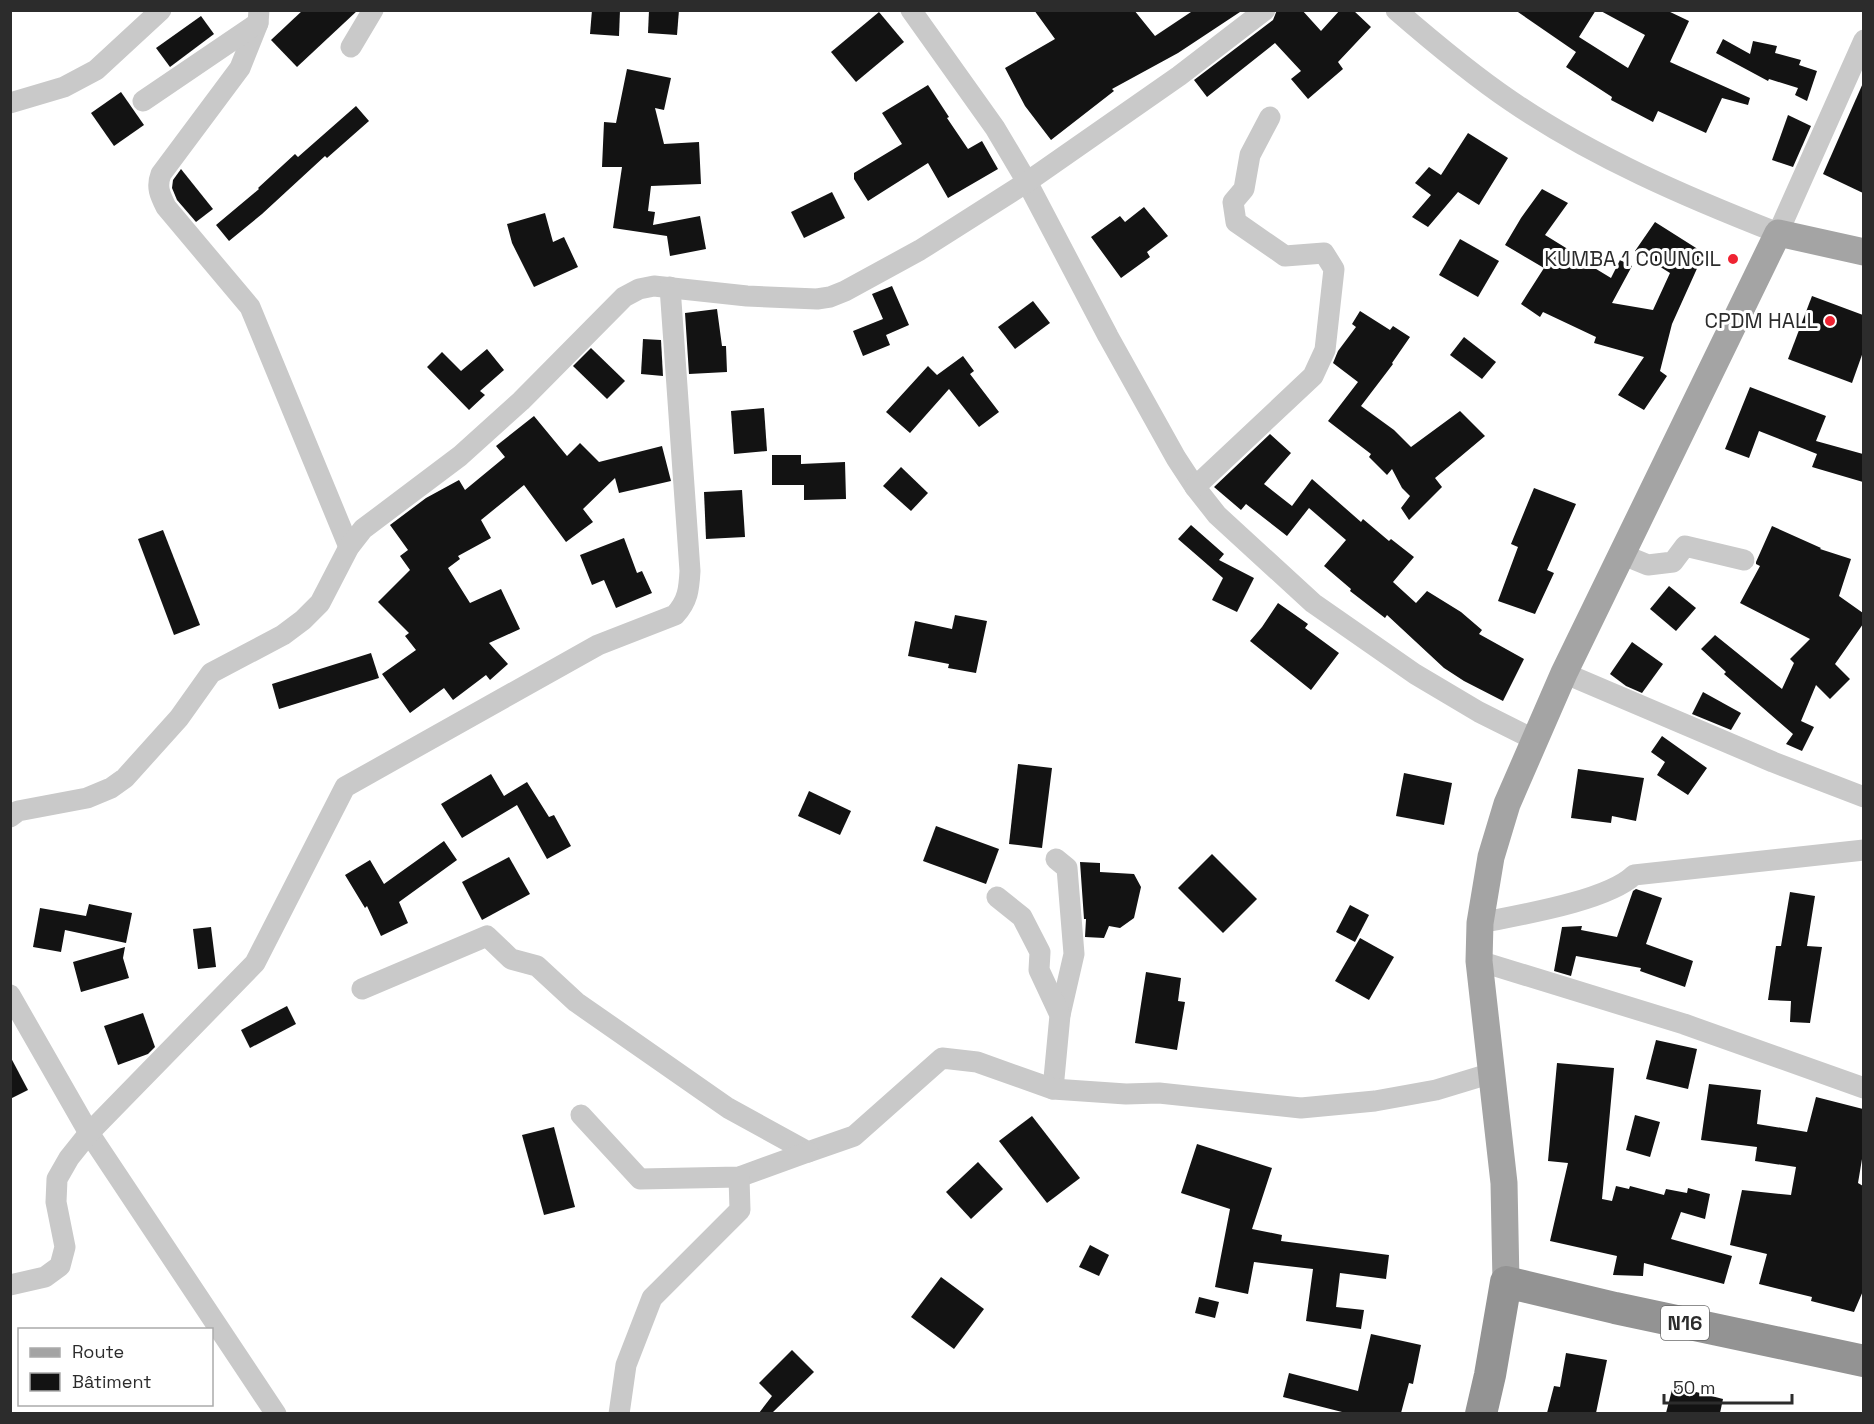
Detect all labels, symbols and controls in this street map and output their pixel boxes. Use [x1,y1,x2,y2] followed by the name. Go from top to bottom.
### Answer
[1544,245,1721,272] place label: KUMBA 1 COUNCIL
[1726,252,1740,266] marker: KUMBA 1 COUNCIL
[1705,307,1818,334] place label: CPDM HALL
[1823,314,1837,328] marker: CPDM HALL
[1661,1306,1709,1340] road number: N16
[18,1328,213,1406] legend
[72,1340,124,1363] text: Route
[1664,1367,1792,1405] scale bar
[72,1370,152,1393] text: Bâtiment
[1673,1376,1715,1399] text: 50 m

